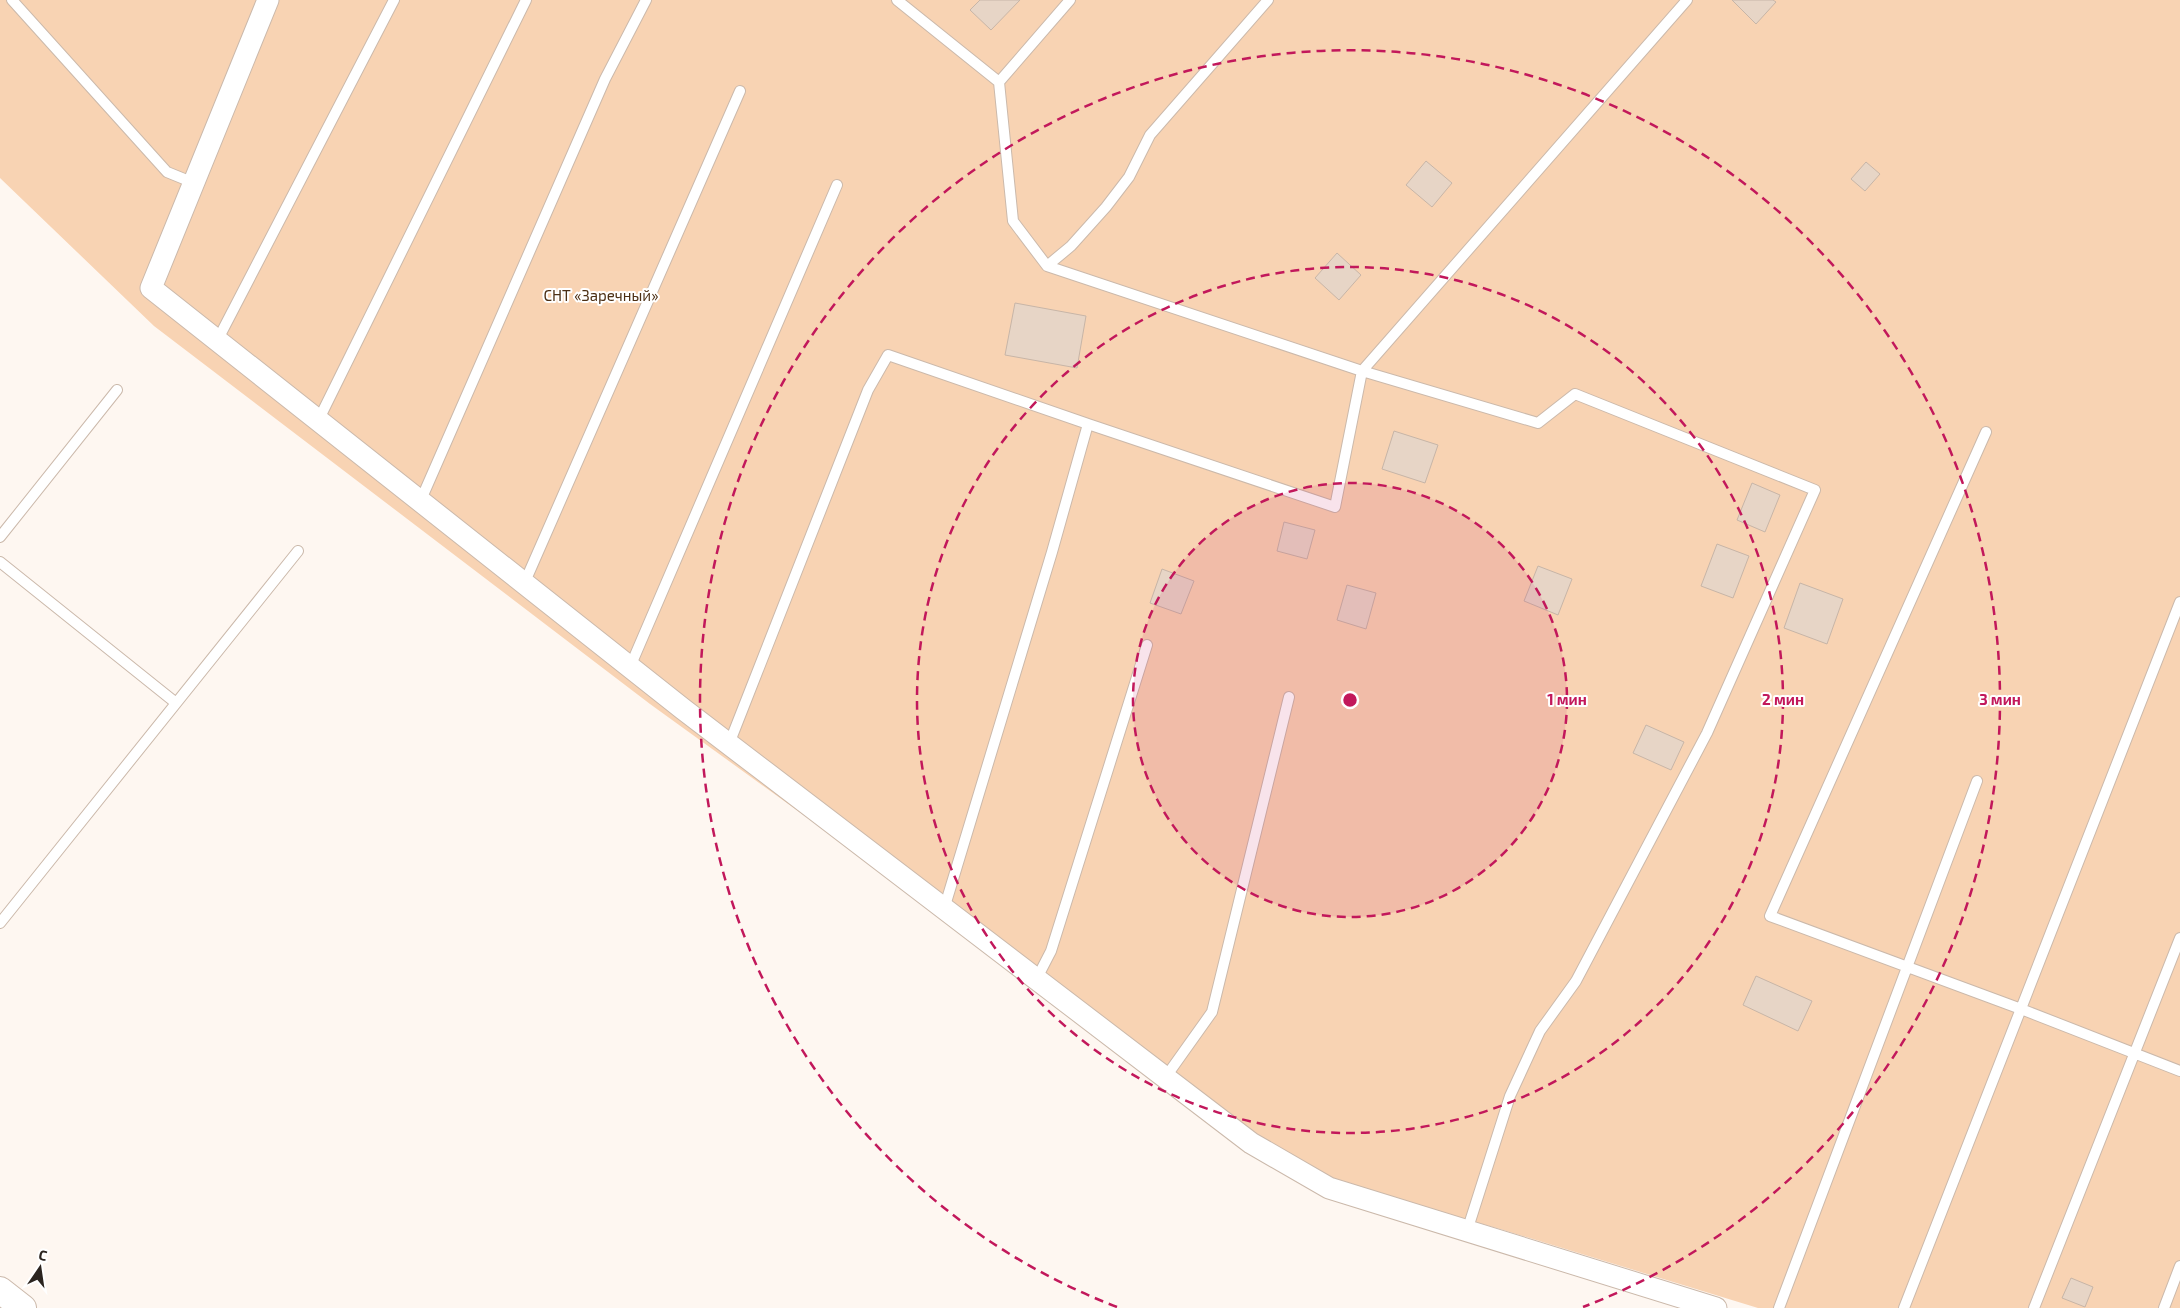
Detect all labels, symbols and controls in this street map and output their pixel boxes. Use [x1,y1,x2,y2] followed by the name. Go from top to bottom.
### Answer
[544,286,658,304] park label: СНТ «Заречный»
[1547,690,1587,708] text: 1 мин
[1762,690,1804,708] text: 2 мин
[1979,690,2021,708] text: 3 мин
[1341,691,1359,709] centre of rings
[15,1243,65,1293] north arrow
[37,1246,49,1264] text: С

